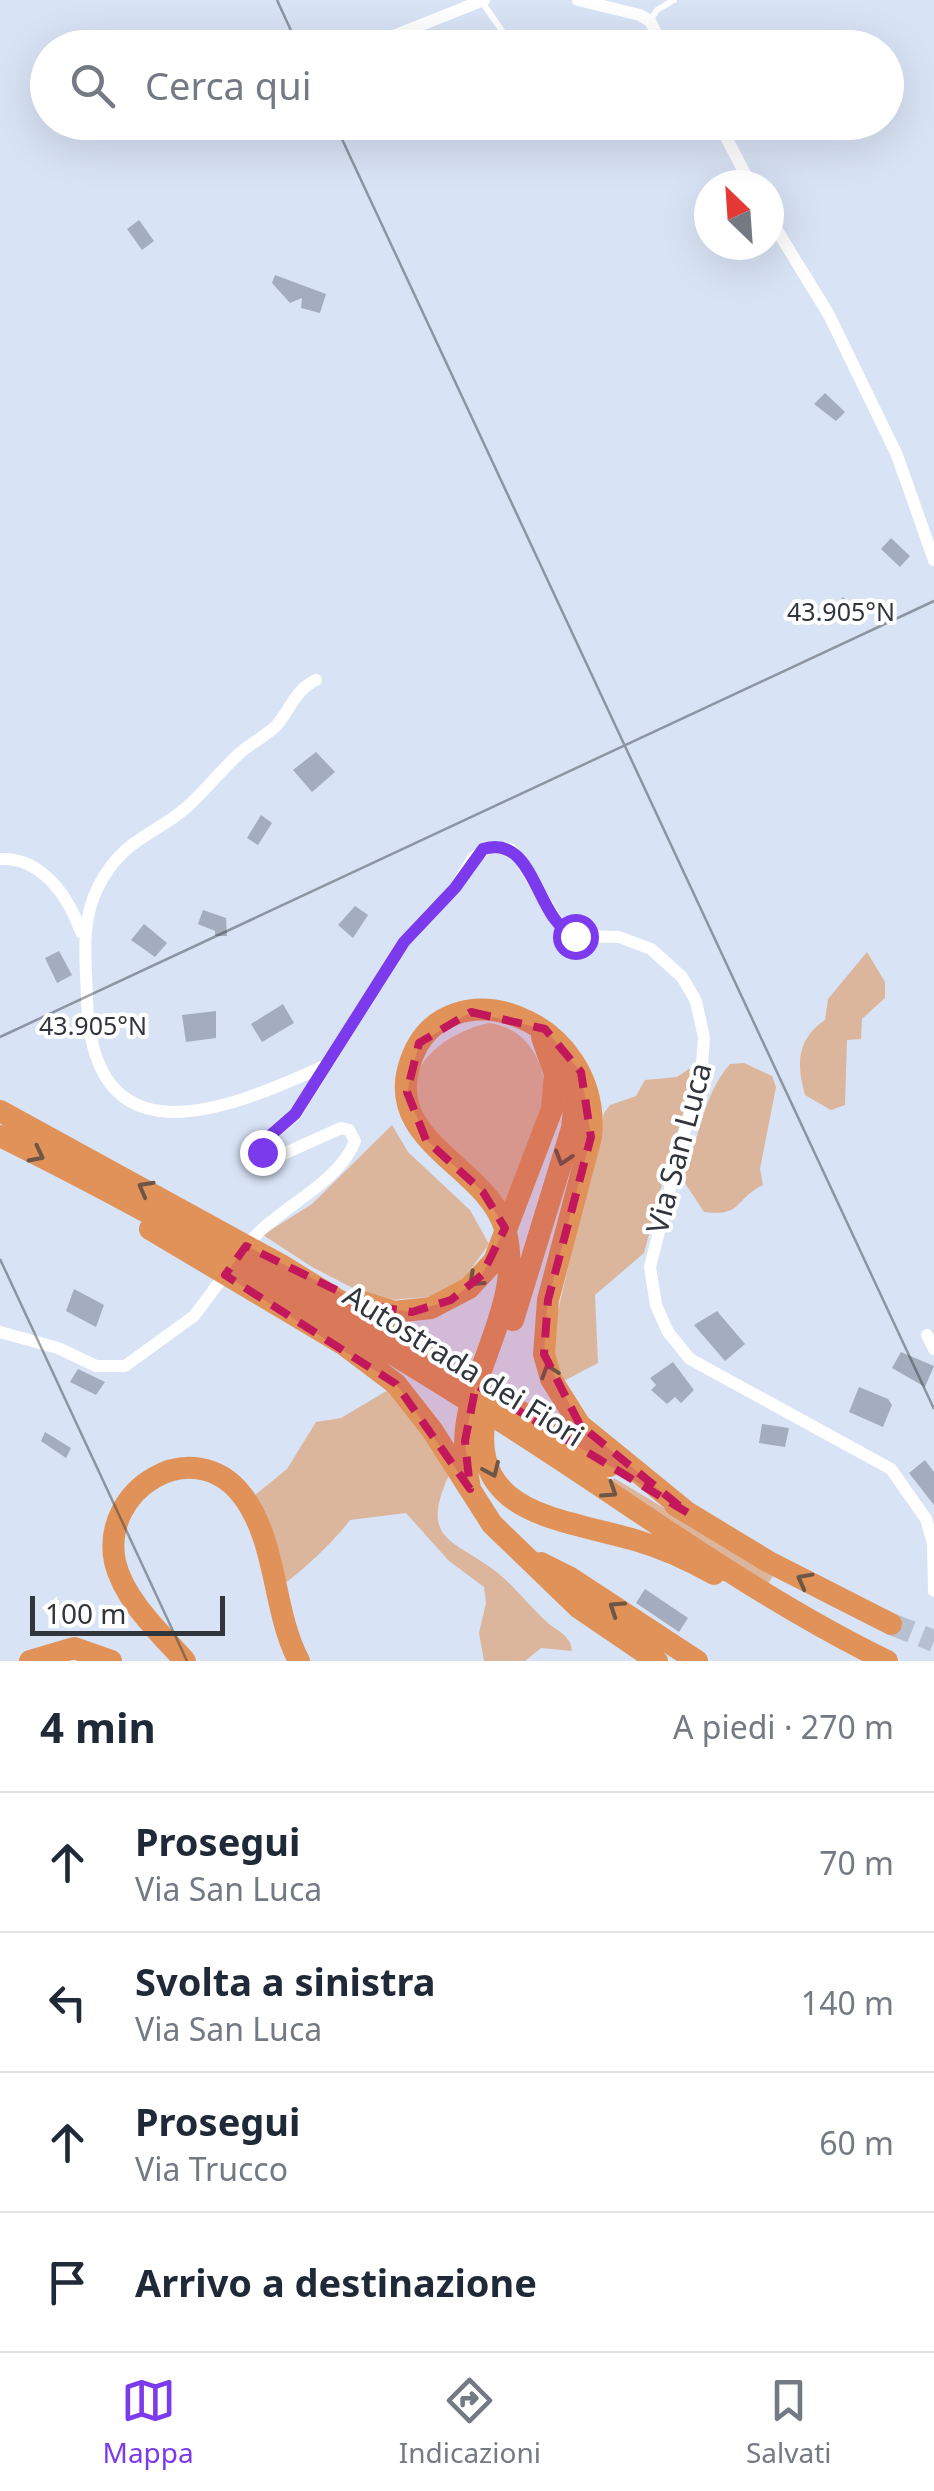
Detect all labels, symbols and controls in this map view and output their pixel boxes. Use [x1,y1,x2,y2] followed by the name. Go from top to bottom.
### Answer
[30,30,904,140] search box
[65,58,120,113] icon: search
[145,59,311,111] text: Cerca qui
[694,170,784,260] north arrow
[787,594,895,628] text: 43.905°N
[553,914,599,960] route start
[39,1008,147,1042] text: 43.905°N
[635,1058,721,1238] street label: Via San Luca
[240,1130,286,1176] route end
[27,1143,45,1162] one-way arrow
[554,1149,575,1166] one-way arrow
[138,1181,156,1200] one-way arrow
[468,1268,487,1286] one-way arrow
[336,1274,592,1456] street label: Autostrada dei Fiori
[541,1363,561,1380] one-way arrow
[480,1460,500,1478] one-way arrow
[599,1479,617,1498] one-way arrow
[797,1573,815,1592] one-way arrow
[30,1591,225,1636] scale bar
[45,1594,127,1632] text: 100 m
[608,1601,626,1620] one-way arrow
[40,1698,156,1755] text: 4 min
[673,1705,894,1748] text: A piedi · 270 m
[135,1815,300,1867] text: Prosegui
[40,1835,95,1890] icon: ahead
[819,1841,894,1884] text: 70 m
[135,1867,322,1910] text: Via San Luca
[135,1955,436,2007] text: Svolta a sinistra
[40,1975,95,2030] icon: left
[801,1981,894,2024] text: 140 m
[135,2007,322,2050] text: Via San Luca
[135,2095,300,2147] text: Prosegui
[40,2115,95,2170] icon: ahead
[819,2121,894,2164] text: 60 m
[135,2147,288,2190] text: Via Trucco
[40,2255,95,2310] icon: arrive
[135,2256,537,2308] text: Arrivo a destinazione
[102,2373,194,2471] tab: Mappa
[399,2373,541,2471] tab: Indicazioni
[746,2373,832,2471] tab: Salvati

